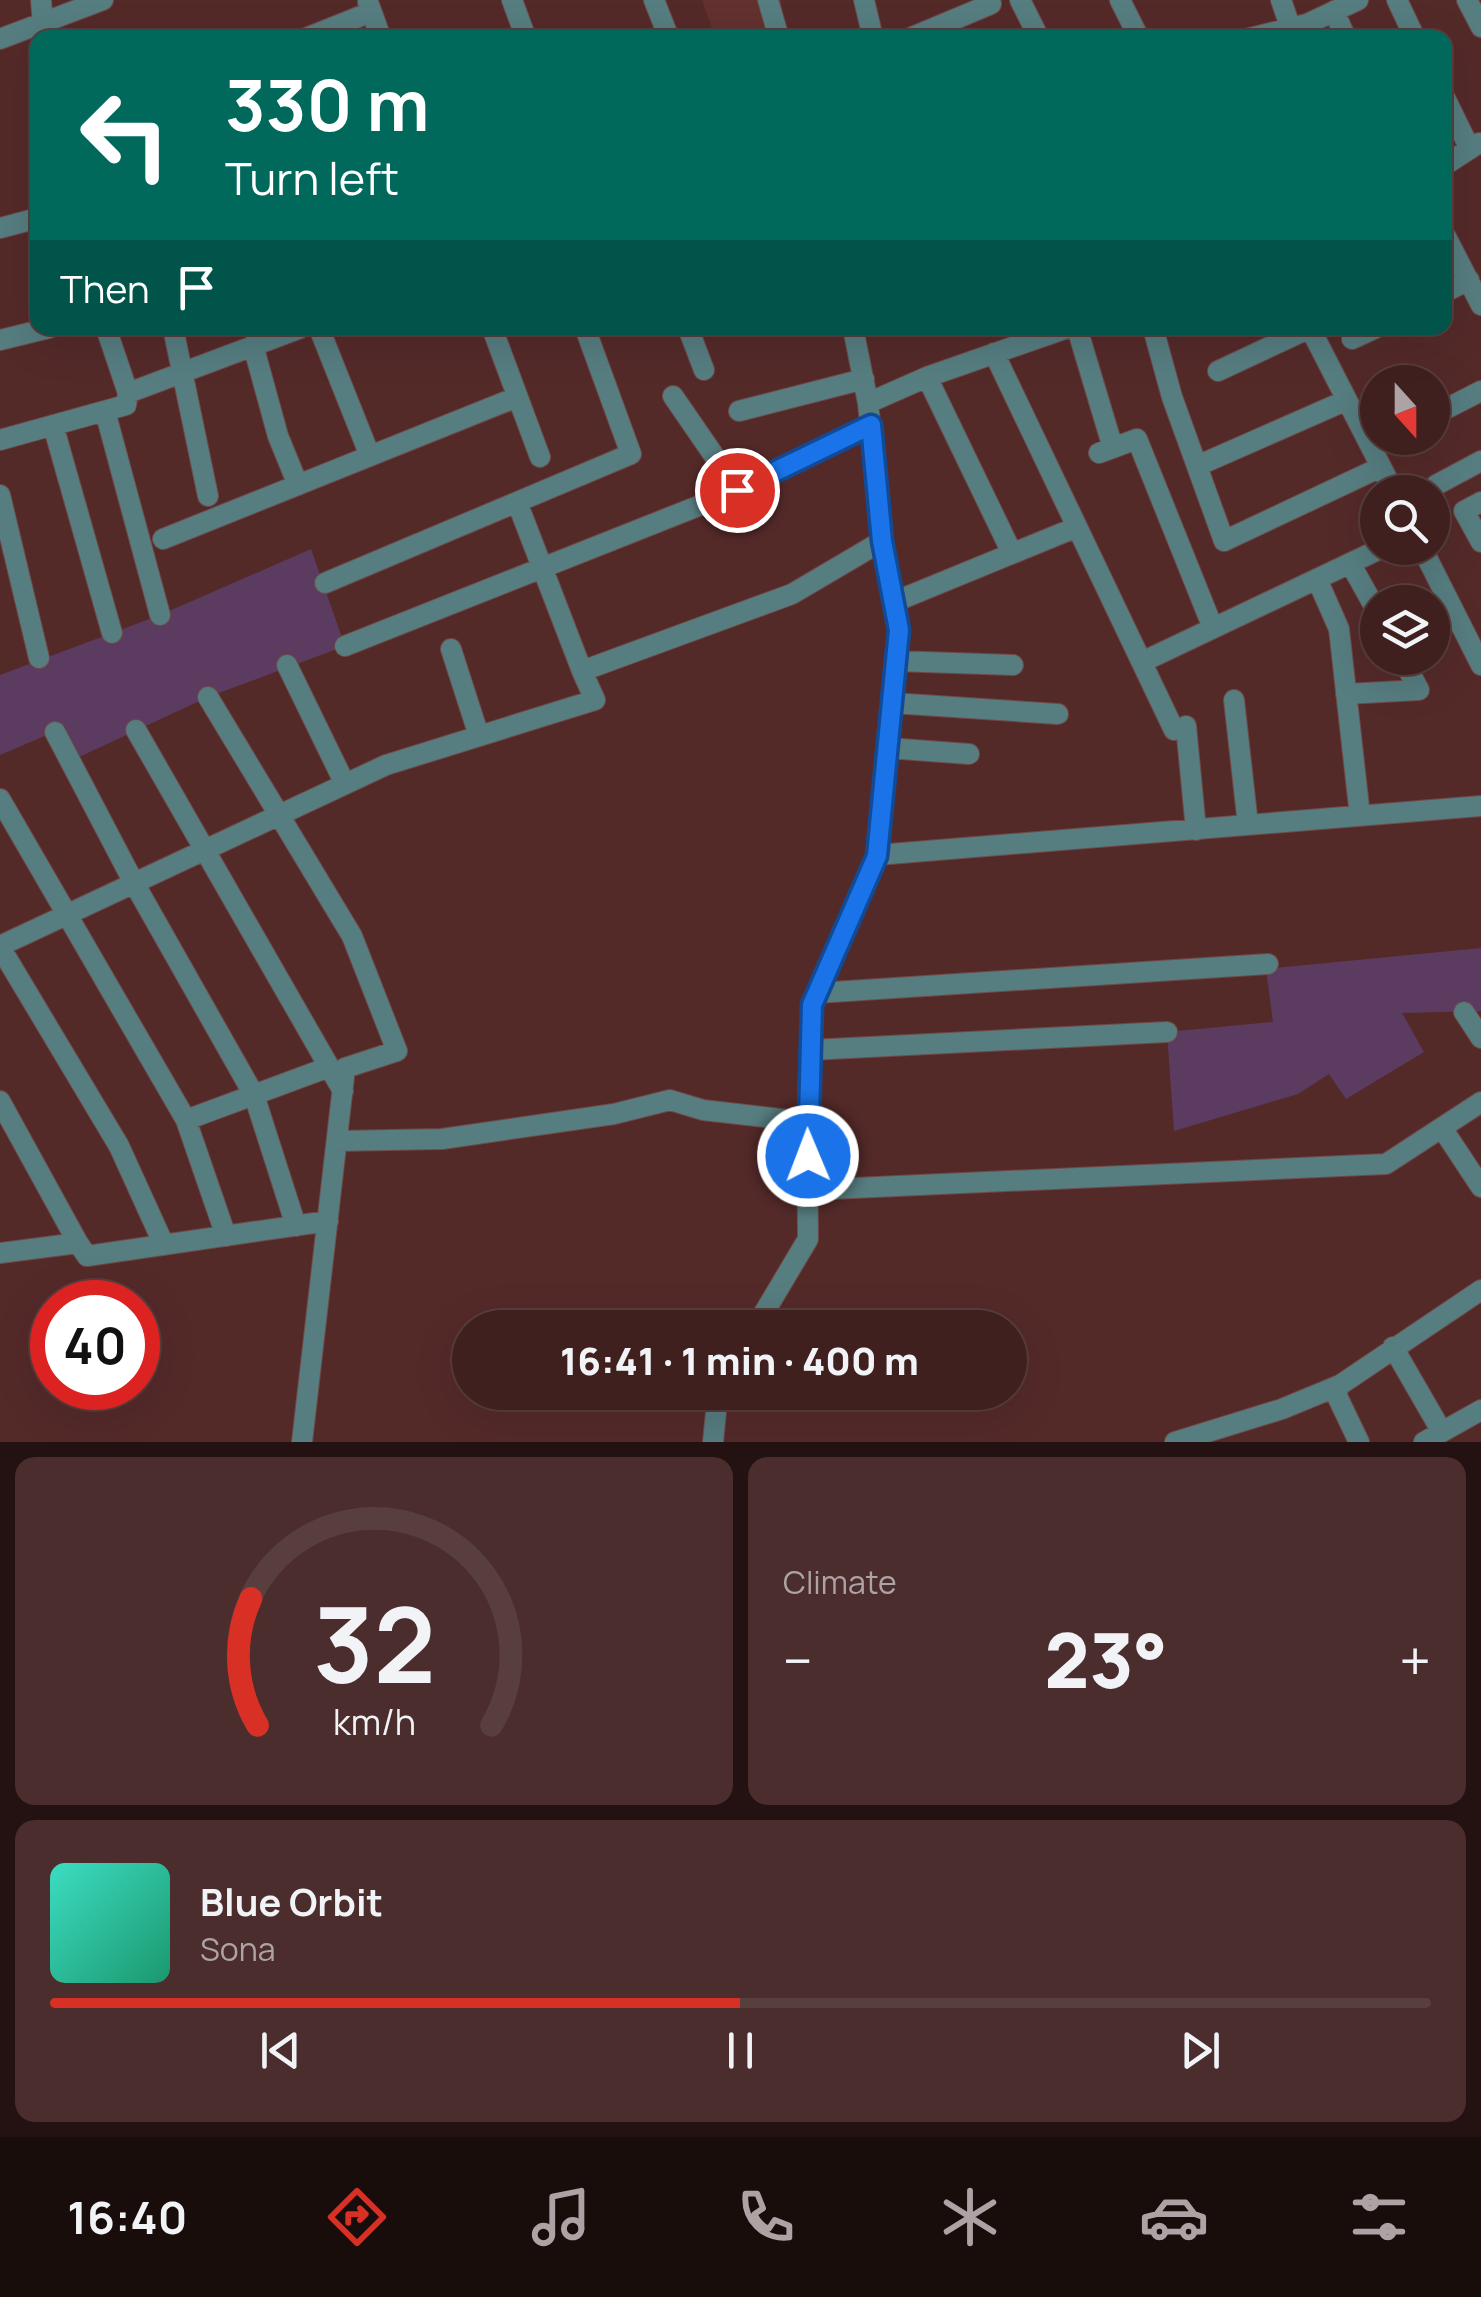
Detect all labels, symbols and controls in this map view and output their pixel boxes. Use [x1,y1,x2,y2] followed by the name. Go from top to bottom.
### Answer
[225,56,429,152] text: 330 m
[60,70,190,200] icon: left
[225,147,399,209] text: Turn left
[169,260,224,315] icon: arrive
[60,262,149,314] text: Then
[1360,365,1450,455] north arrow
[1360,365,1450,675] map controls
[695,448,780,533] pin
[710,463,765,518] icon: arrive
[1360,475,1450,565] button: search
[1360,585,1450,675] button: layers
[756,1104,860,1208] position arrow
[30,1280,160,1410] speed limit sign: 40
[560,1334,919,1386] text: 16:41 · 1 min · 400 m
[783,1560,897,1604] text: Climate
[313,1572,435,1714] text: 32
[1044,1608,1168,1711] text: 23°
[783,1622,813,1698] text: −
[1399,1622,1431,1698] text: +
[332,1697,416,1746] text: km/h
[200,1875,383,1927] text: Blue Orbit
[200,1927,275,1971] text: Sona
[253,2023,308,2078] icon: previous
[713,2023,768,2078] icon: pause
[1173,2023,1228,2078] icon: next
[322,2182,392,2252] icon: directions
[526,2182,596,2252] icon: music
[731,2182,801,2252] icon: phone
[935,2182,1005,2252] icon: climate
[1139,2182,1209,2252] icon: car
[1344,2182,1414,2252] icon: filters
[67,2186,187,2248] text: 16:40

